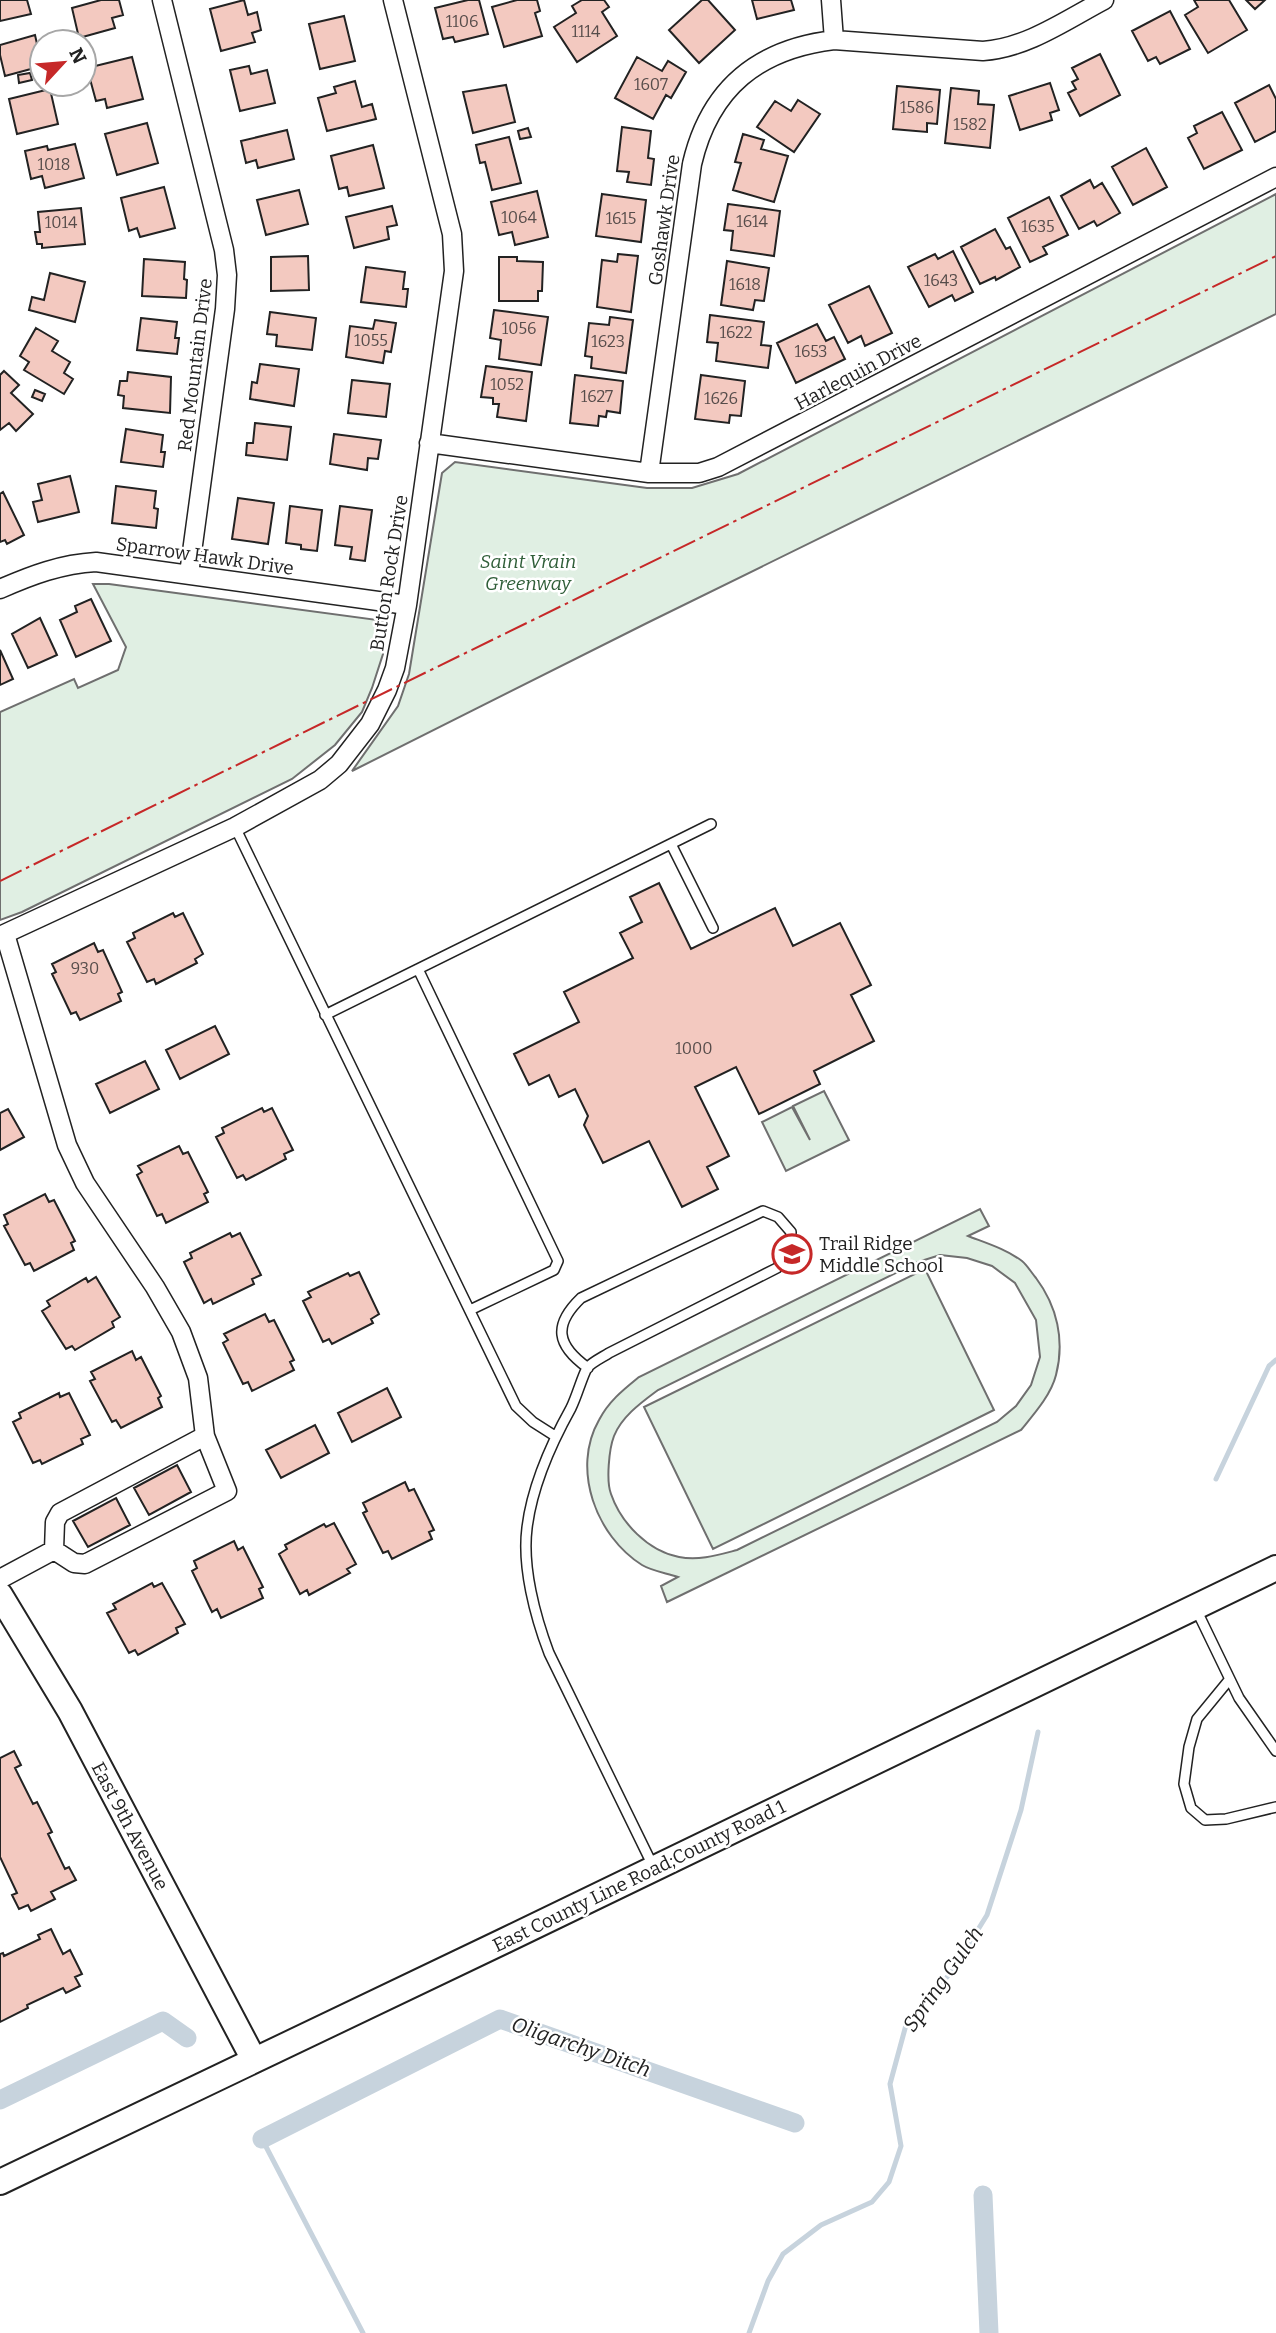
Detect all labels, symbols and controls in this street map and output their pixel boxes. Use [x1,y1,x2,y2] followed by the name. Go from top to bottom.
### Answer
[446,12,478,31] house number: 1106
[572,22,601,41] house number: 1114
[28,28,98,98] north arrow
[64,44,92,68] text: N
[634,75,668,94] house number: 1607
[900,98,934,117] house number: 1586
[953,115,987,134] house number: 1582
[643,153,685,287] street label: Goshawk Drive
[38,155,70,174] house number: 1018
[501,208,537,227] house number: 1064
[606,209,636,228] house number: 1615
[736,212,768,231] house number: 1614
[45,213,78,232] house number: 1014
[1021,217,1055,236] house number: 1635
[924,271,958,290] house number: 1643
[729,275,761,294] house number: 1618
[173,277,217,453] street label: Red Mountain Drive
[502,319,536,338] house number: 1056
[719,323,753,342] house number: 1622
[791,329,925,415] street label: Harlequin Drive
[354,331,388,350] house number: 1055
[591,332,625,351] house number: 1623
[795,342,827,361] house number: 1653
[490,375,524,394] house number: 1052
[581,387,613,406] house number: 1627
[704,389,738,408] house number: 1626
[365,493,413,653] street label: Button Rock Drive
[115,532,295,580] street label: Sparrow Hawk Drive
[480,550,576,595] park label: Saint Vrain Greenway
[71,959,99,978] house number: 930
[675,1039,713,1058] house number: 1000
[819,1232,943,1277] place label: Trail Ridge Middle School
[771,1233,813,1275] school or university icon: Trail Ridge Middle School
[87,1758,173,1894] street label: East 9th Avenue
[489,1795,789,1957] street label: East County Line Road;County Road 1
[897,1921,989,2037] water label: Spring Gulch
[508,2011,654,2083] water label: Oligarchy Ditch

